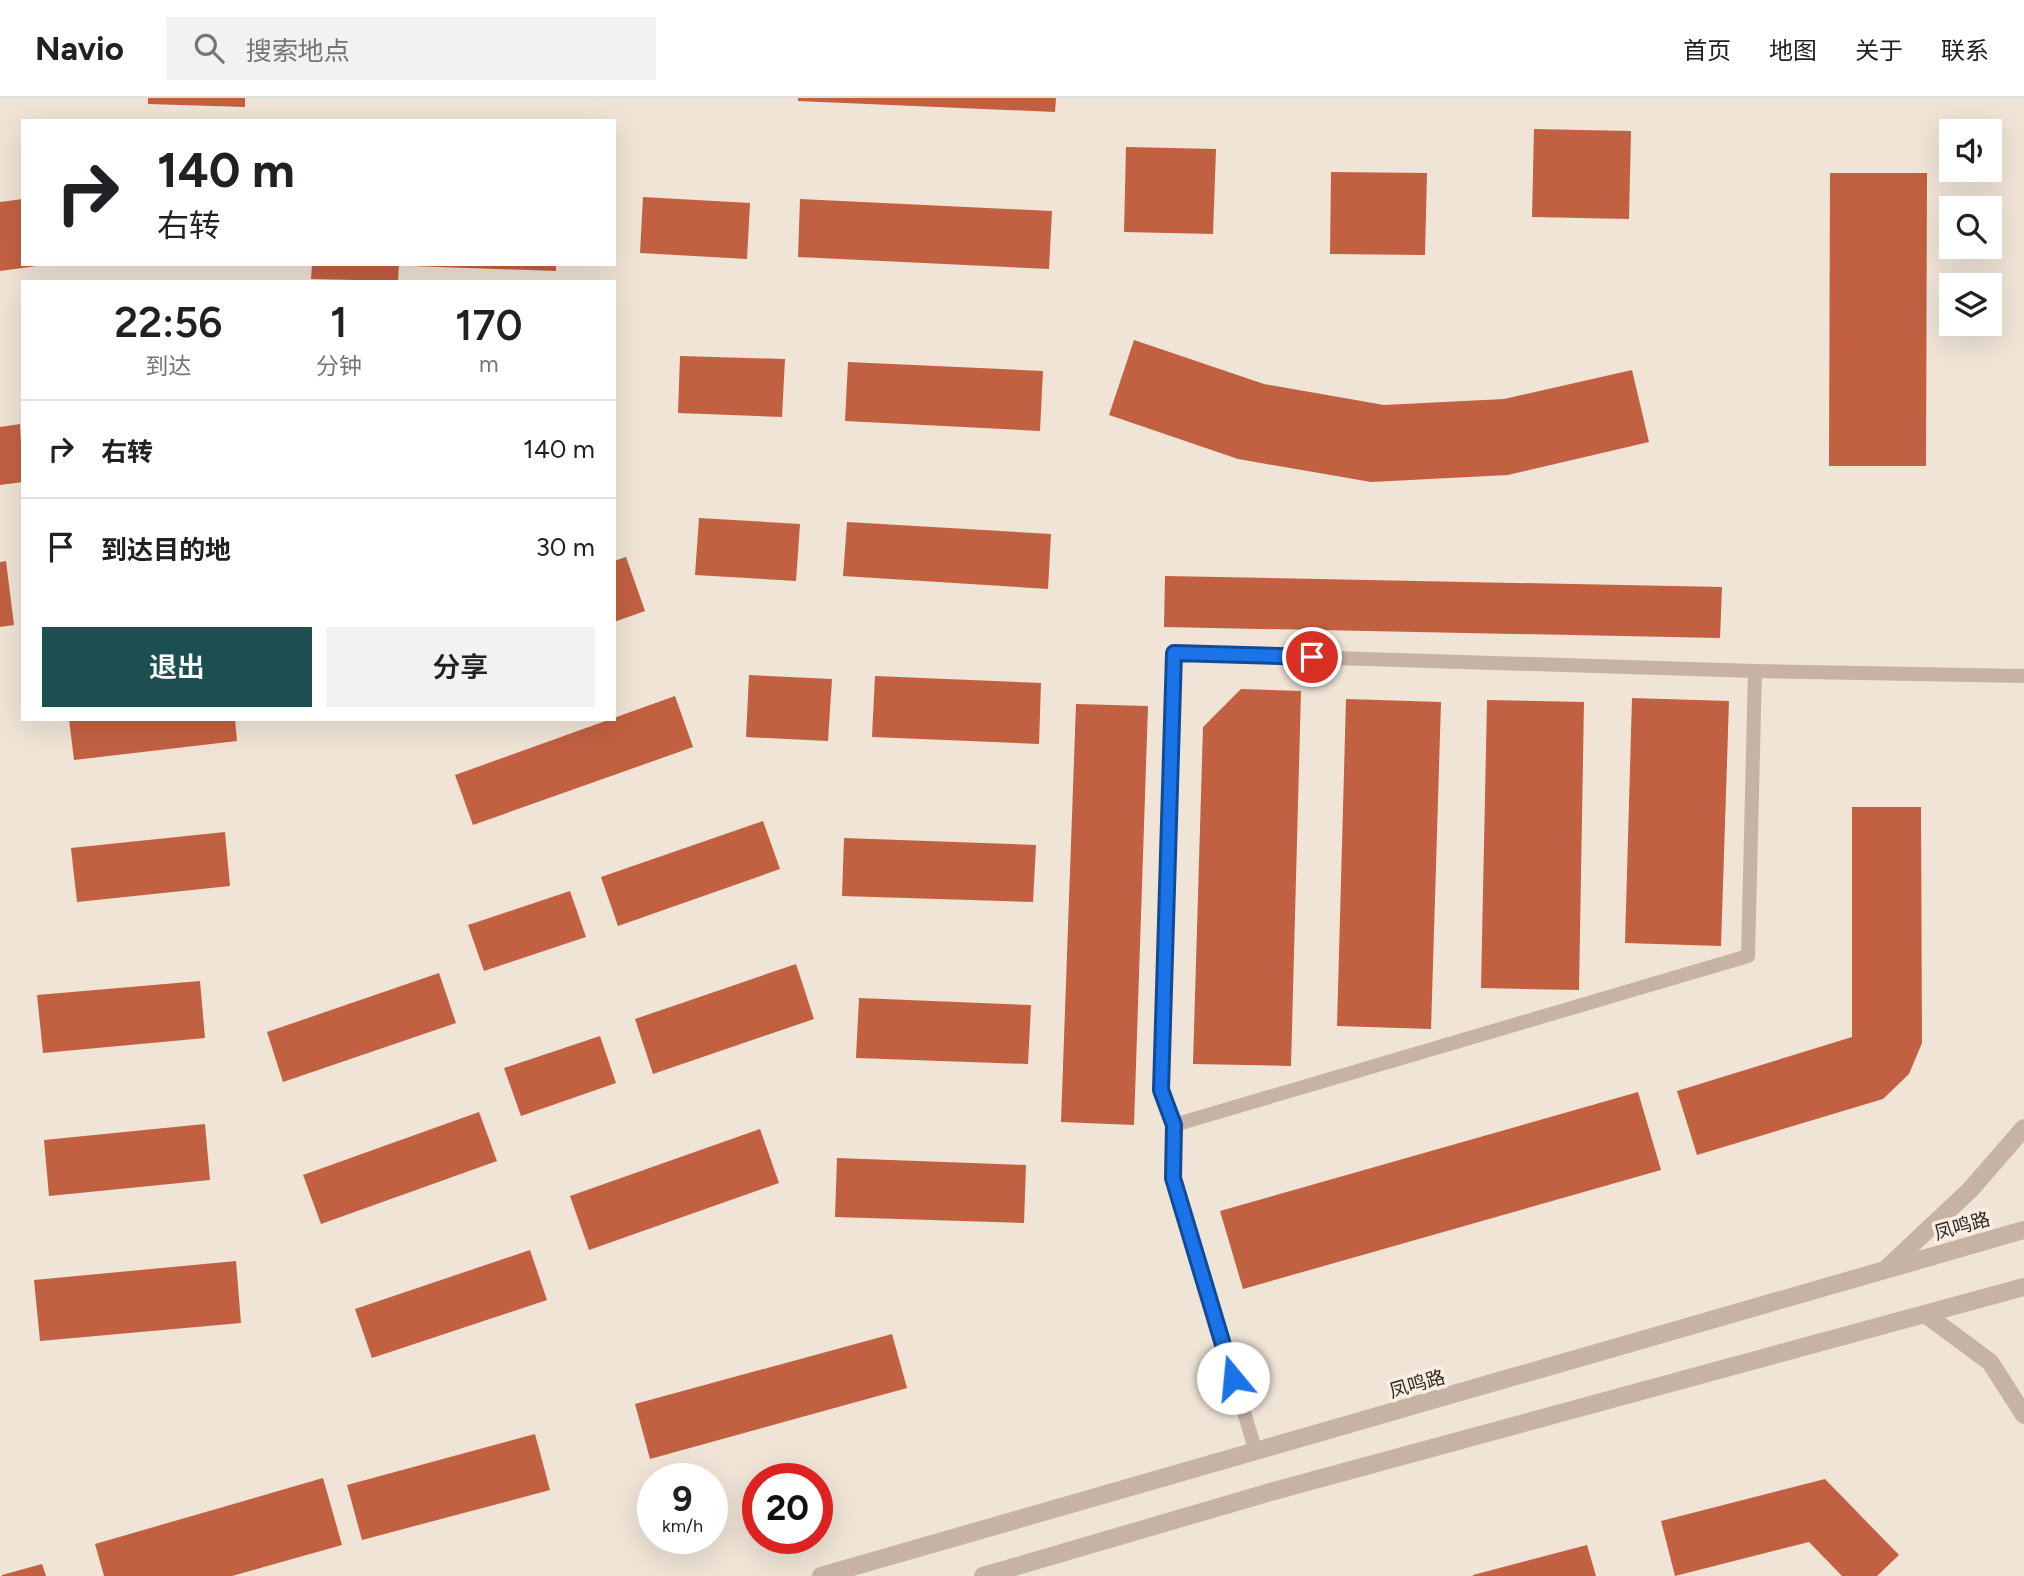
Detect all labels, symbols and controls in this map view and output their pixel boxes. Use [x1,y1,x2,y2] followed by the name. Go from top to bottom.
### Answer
[166,17,656,80] search box
[35,29,124,68] text: Navio
[190,29,228,67] icon: search
[246,35,350,67] text: 搜索地点
[1683,36,1731,65] text: 首页
[1769,36,1817,65] text: 地图
[1855,36,1903,65] text: 关于
[1941,36,1989,65] text: 联系
[1939,119,2002,336] map controls
[1939,119,2002,182] button: sound
[157,140,295,199] text: 140 m
[42,147,133,238] icon: right
[1939,196,2002,259] button: search
[157,207,221,245] text: 右转
[1939,273,2002,336] button: layers
[114,297,222,348] text: 22:56
[330,297,348,348] text: 1
[455,300,523,351] text: 170
[479,350,499,378] text: m
[145,352,191,380] text: 到达
[316,352,362,380] text: 分钟
[42,430,80,468] icon: right
[523,433,595,465] text: 140 m
[101,436,153,468] text: 右转
[42,528,80,566] icon: arrive
[536,531,595,563] text: 30 m
[101,534,231,566] text: 到达目的地
[42,627,312,707] button: 退出
[326,627,595,707] button: 分享
[1282,627,1342,687] pin
[1293,638,1331,676] icon: arrive
[1931,1207,1993,1245] street label: 凤鸣路
[1196,1341,1270,1415] position arrow
[1386,1365,1448,1403] street label: 凤鸣路
[742,1463,833,1554] speed limit sign: 20
[672,1478,693,1520] text: 9
[662,1515,703,1537] text: km/h

